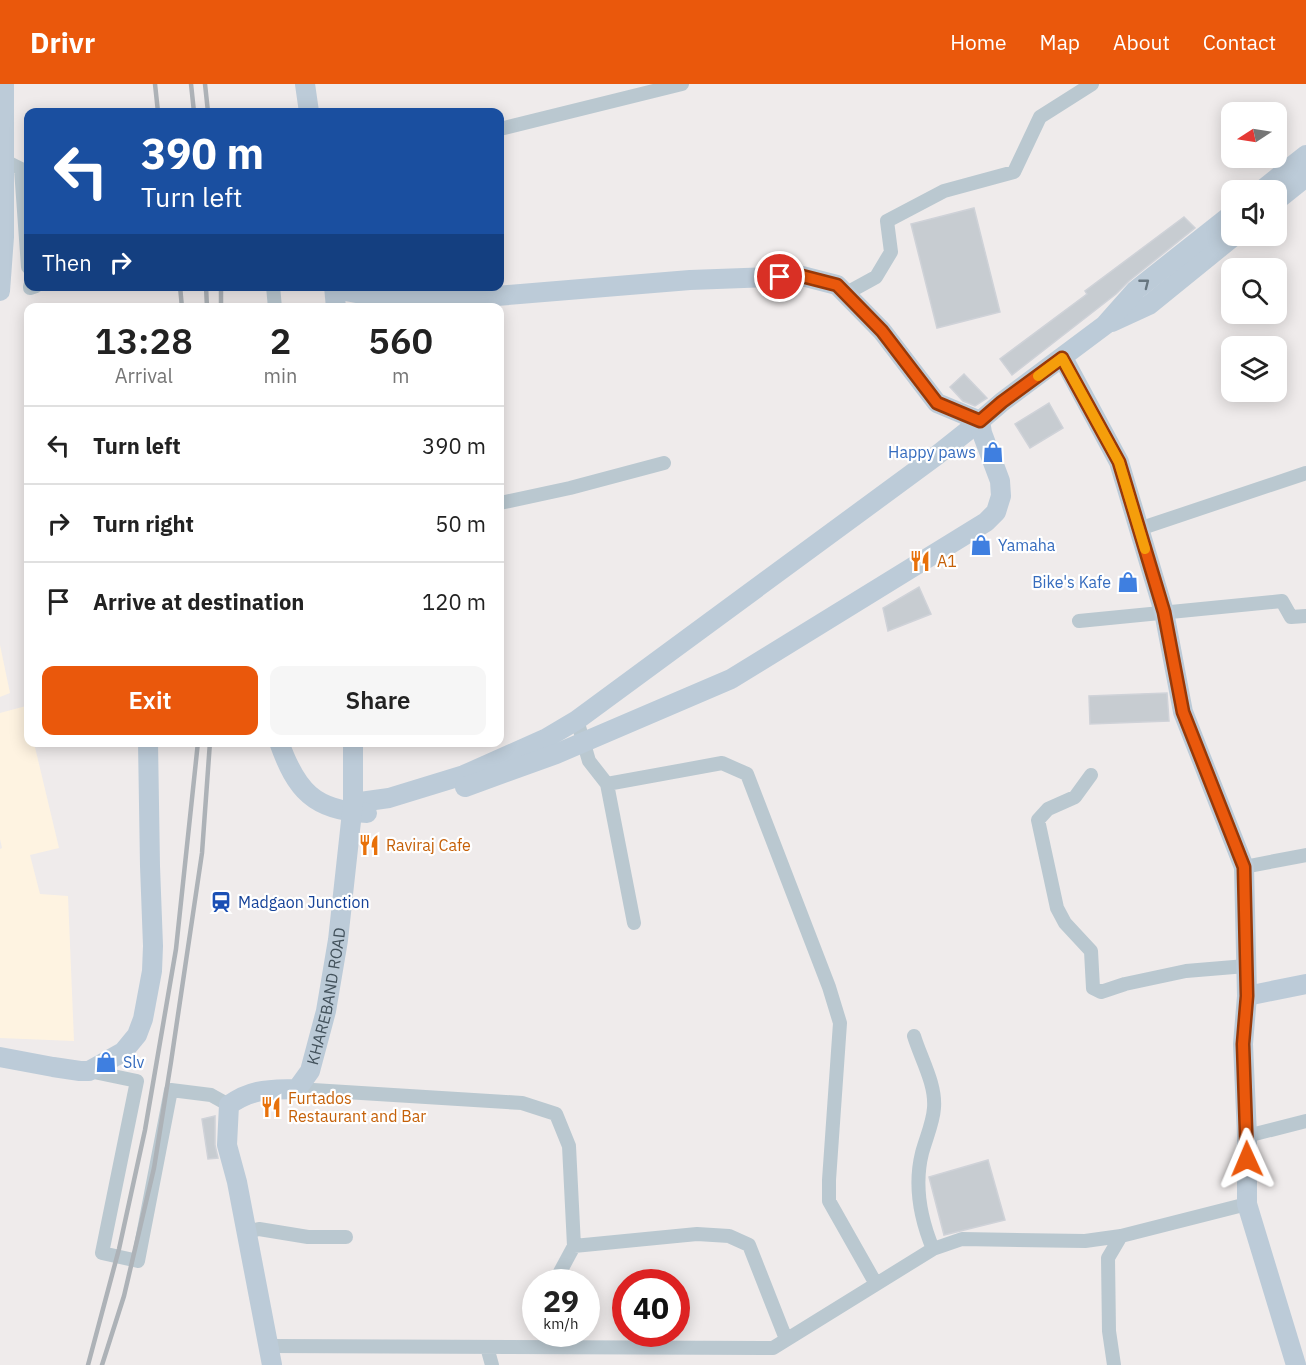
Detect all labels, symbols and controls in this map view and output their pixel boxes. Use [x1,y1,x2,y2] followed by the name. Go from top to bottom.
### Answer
[30,24,95,61] text: Drivr
[950,28,1007,56] text: Home
[1040,28,1080,56] text: Map
[1113,28,1170,56] text: About
[1203,28,1276,56] text: Contact
[1221,102,1287,168] north arrow
[1221,102,1287,402] map controls
[141,126,264,181] text: 390 m
[42,132,120,210] icon: left
[141,179,242,214] text: Turn left
[1221,180,1287,246] button: sound
[104,246,137,279] icon: right
[42,248,92,277] text: Then
[754,251,805,302] pin
[1221,258,1287,324] button: search
[763,260,796,293] icon: arrive
[1138,279,1149,290] one-way arrow
[95,317,193,364] text: 13:28
[270,317,291,364] text: 2
[368,317,433,364] text: 560
[1221,336,1287,402] button: layers
[115,362,173,389] text: Arrival
[264,362,297,389] text: min
[392,362,409,389] text: m
[42,429,75,462] icon: left
[93,431,181,460] text: Turn left
[422,431,486,460] text: 390 m
[981,440,1005,464] shop icon: Happy paws
[888,442,976,462] place label: Happy paws
[42,507,75,540] icon: right
[93,509,194,538] text: Turn right
[435,509,486,538] text: 50 m
[969,533,993,557] shop icon: Yamaha
[998,535,1056,555] place label: Yamaha
[908,549,932,573] restaurant icon: A1
[937,551,957,571] place label: A1
[1116,570,1140,594] shop icon: Bike's Kafe
[1032,572,1111,592] place label: Bike's Kafe
[42,585,75,618] icon: arrive
[93,587,304,616] text: Arrive at destination
[422,587,486,616] text: 120 m
[42,666,258,735] button: Exit
[270,666,486,735] button: Share
[357,833,381,857] restaurant icon: Raviraj Cafe
[386,835,471,855] place label: Raviraj Cafe
[209,890,233,914] station icon: Madgaon Junction
[238,892,370,912] place label: Madgaon Junction
[302,926,349,1067] street label: KHAREBAND ROAD
[94,1050,118,1074] shop icon: Slv
[123,1052,144,1072] place label: Slv
[288,1088,426,1126] place label: Furtados Restaurant and Bar
[259,1095,283,1119] restaurant icon: Furtados Restaurant and Bar
[1215,1127,1279,1191] position arrow
[612,1269,690,1347] speed limit sign: 40
[543,1281,579,1320] text: 29
[543,1314,579,1333] text: km/h

